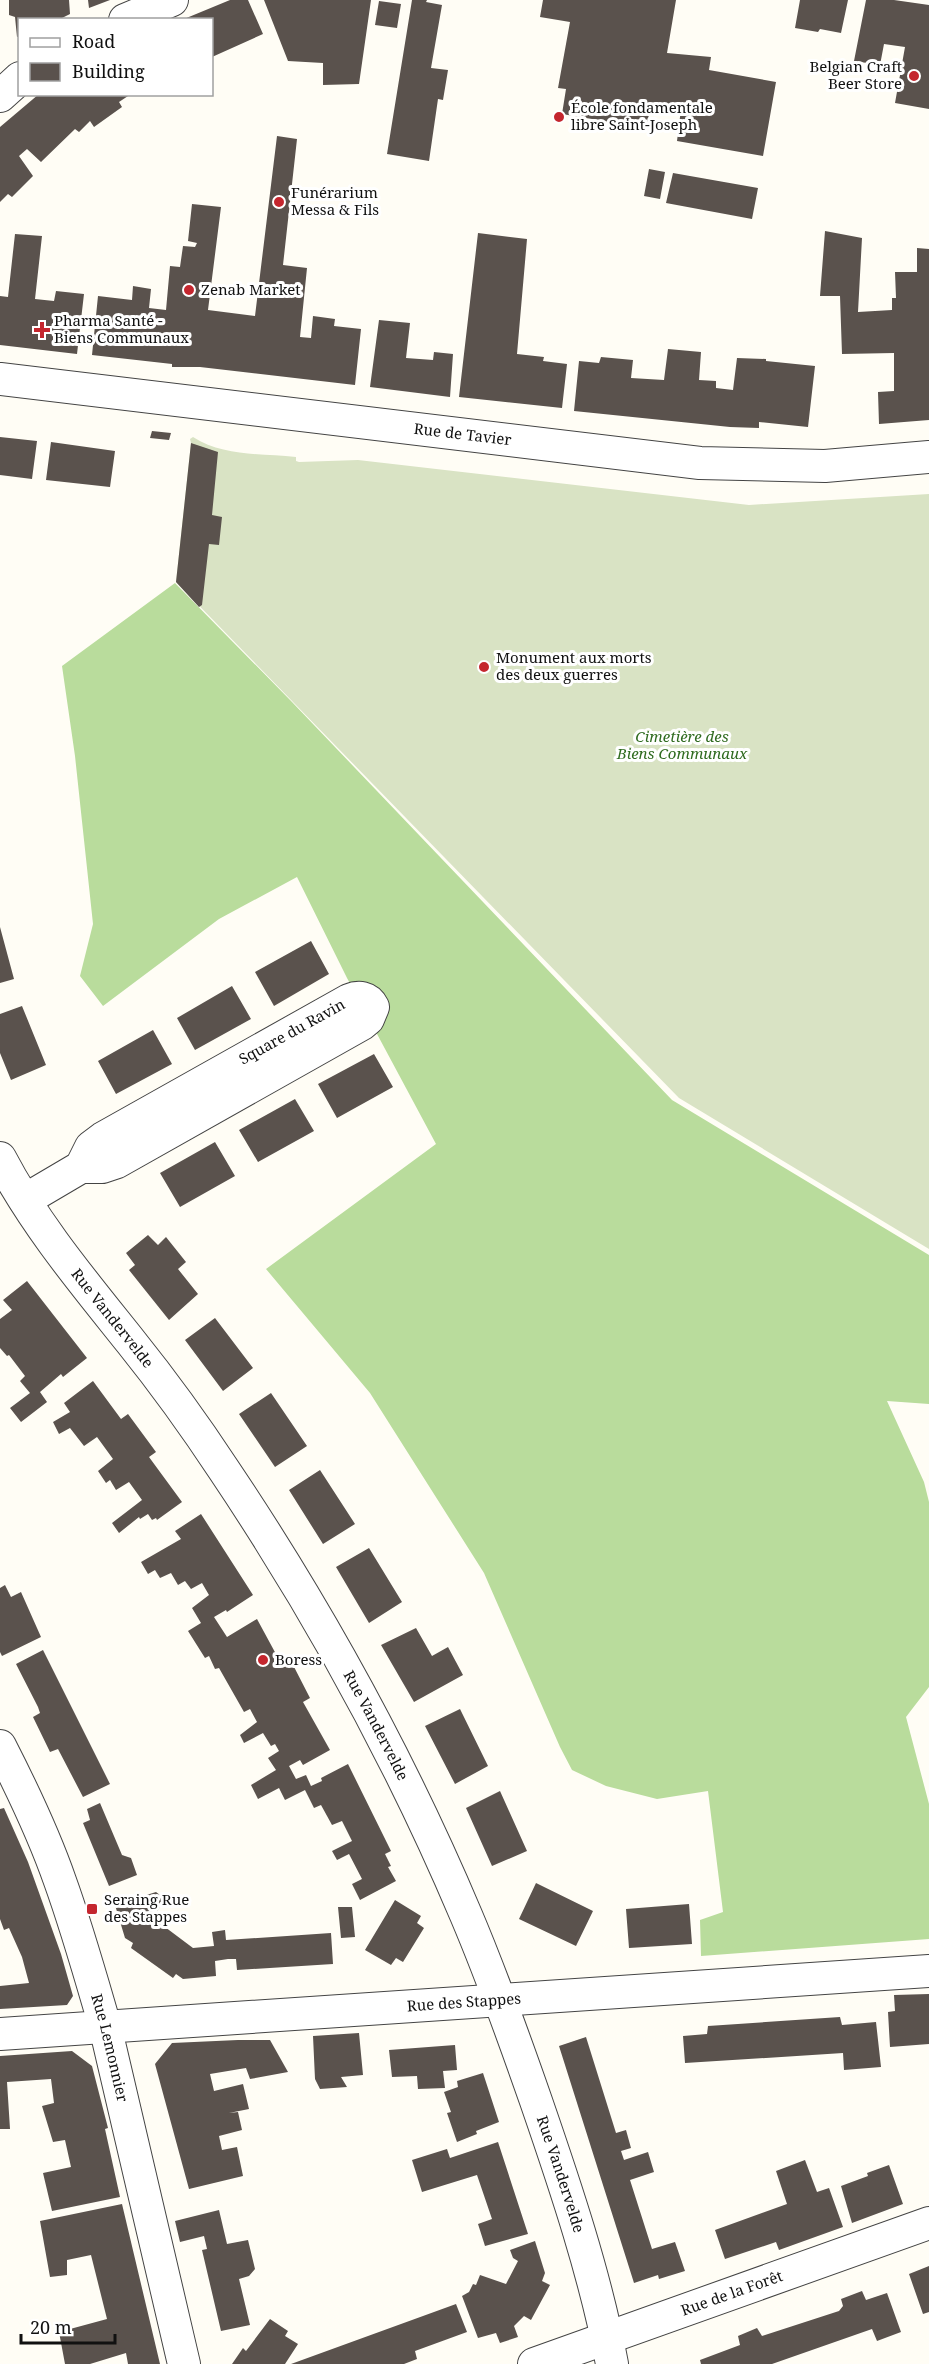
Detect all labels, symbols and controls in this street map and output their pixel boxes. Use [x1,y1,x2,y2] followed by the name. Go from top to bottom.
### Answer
[18,18,213,96] legend
[72,29,115,53] text: Road
[809,56,902,93] place label: Belgian Craft Beer Store
[72,59,145,83] text: Building
[907,69,921,83] marker: Belgian Craft Beer Store
[571,97,713,134] place label: École fondamentale libre Saint-Joseph
[552,110,566,124] marker: École fondamentale libre Saint-Joseph
[291,182,379,219] place label: Funérarium Messa & Fils
[272,195,286,209] marker: Funérarium Messa & Fils
[201,279,301,299] place label: Zenab Market
[182,283,196,297] marker: Zenab Market
[54,310,189,347] place label: Pharma Santé - Biens Communaux
[35,323,49,337] marker: Pharma Santé - Biens Communaux
[413,418,513,449] street label: Rue de Tavier
[496,647,652,684] place label: Monument aux morts des deux guerres
[477,660,491,674] marker: Monument aux morts des deux guerres
[616,726,748,763] park label: Cimetière des Biens Communaux
[235,994,348,1069] street label: Square du Ravin
[67,1264,159,1372] street label: Rue Vandervelde
[275,1649,322,1669] place label: Boress
[256,1653,270,1667] marker: Boress
[340,1667,414,1784] street label: Rue Vandervelde
[104,1889,189,1926] place label: Seraing Rue des Stappes
[85,1902,99,1916] marker: Seraing Rue des Stappes
[406,1988,522,2015] street label: Rue des Stappes
[87,1991,133,2104] street label: Rue Lemonnier
[533,2113,590,2235] street label: Rue Vandervelde
[678,2265,785,2320] street label: Rue de la Forêt
[21,2307,116,2345] scale bar
[30,2315,72,2339] text: 20 m

